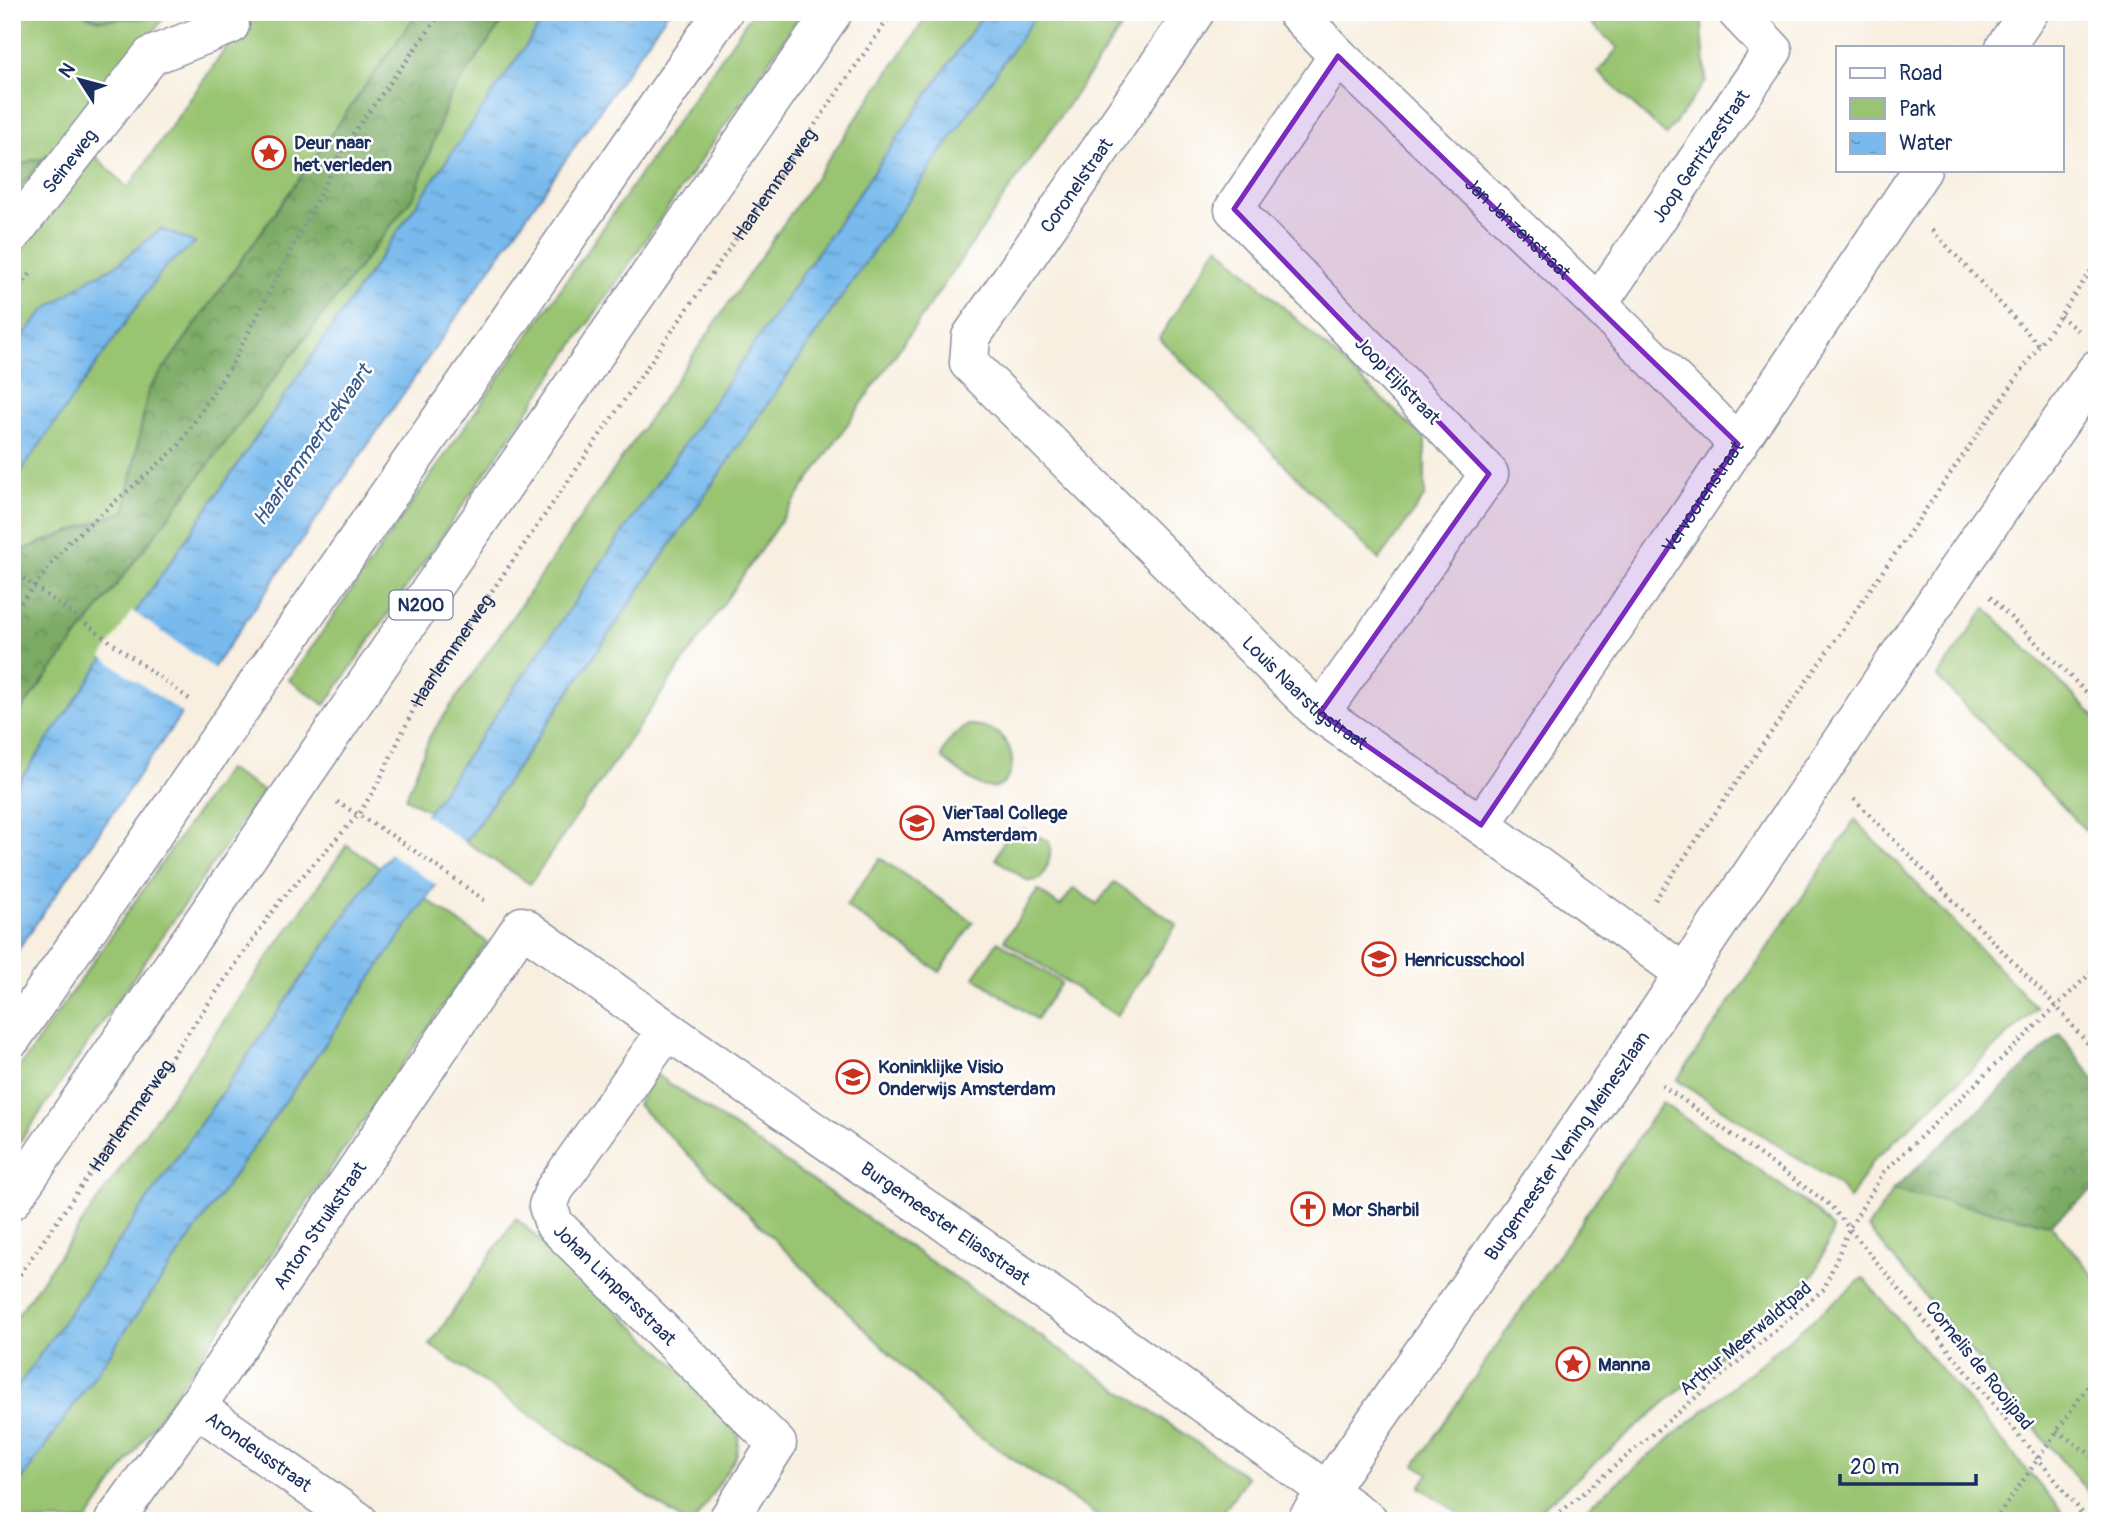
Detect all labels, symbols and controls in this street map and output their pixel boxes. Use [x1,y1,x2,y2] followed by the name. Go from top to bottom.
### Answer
[46,46,116,116] north arrow
[1836,46,2064,172] legend
[54,58,81,83] text: N
[1899,60,1943,87] text: Road
[1647,85,1755,228] street label: Joop Gerritzestraat
[1899,96,1936,123] text: Park
[37,124,103,198] street label: Seineweg
[727,124,822,246] street label: Haarlemmerweg
[1899,130,1953,157] text: Water
[294,131,392,177] place label: Deur naar het verleden
[1035,133,1119,238] street label: Coronelstraat
[250,134,288,172] place icon: Deur naar het verleden
[1460,173,1576,285] street label: Jan Janzenstraat
[1349,332,1445,430] street label: Joop Eijlstraat
[247,358,379,531] water label: Haarlemmertrekvaart
[1657,436,1749,558] street label: Vervoorenstraat
[390,590,452,620] road number: N200
[406,590,499,711] street label: Haarlemmerweg
[1237,631,1372,756] street label: Louis Naarstigstraat
[942,801,1068,847] place label: VierTaal College Amsterdam
[898,804,936,842] school or university icon: VierTaal College Amsterdam
[1360,940,1398,978] school or university icon: Henricusschool
[1404,948,1525,972] place label: Henricusschool
[1479,1027,1655,1266] street label: Burgemeester Vening Meineszlaan
[84,1055,179,1177] street label: Haarlemmerweg
[878,1055,1056,1101] place label: Koninklijke Visio Onderwijs Amsterdam
[834,1058,872,1096] school or university icon: Koninklijke Visio Onderwijs Amsterdam
[268,1157,372,1294] street label: Anton Struikstraat
[856,1157,1035,1291] street label: Burgemeester Eliasstraat
[1289,1190,1327,1228] church icon: Mor Sharbil
[1332,1198,1420,1222] place label: Mor Sharbil
[548,1219,681,1351] street label: Johan Limpersstraat
[1674,1276,1817,1401] street label: Arthur Meerwaldtpad
[1920,1296,2039,1435] street label: Cornelis de Rooijpad
[1554,1345,1592,1383] place icon: Manna
[1598,1353,1650,1377] place label: Manna
[201,1407,316,1498] street label: Arondeusstraat
[1840,1442,1976,1486] scale bar
[1850,1454,1899,1481] text: 20 m

